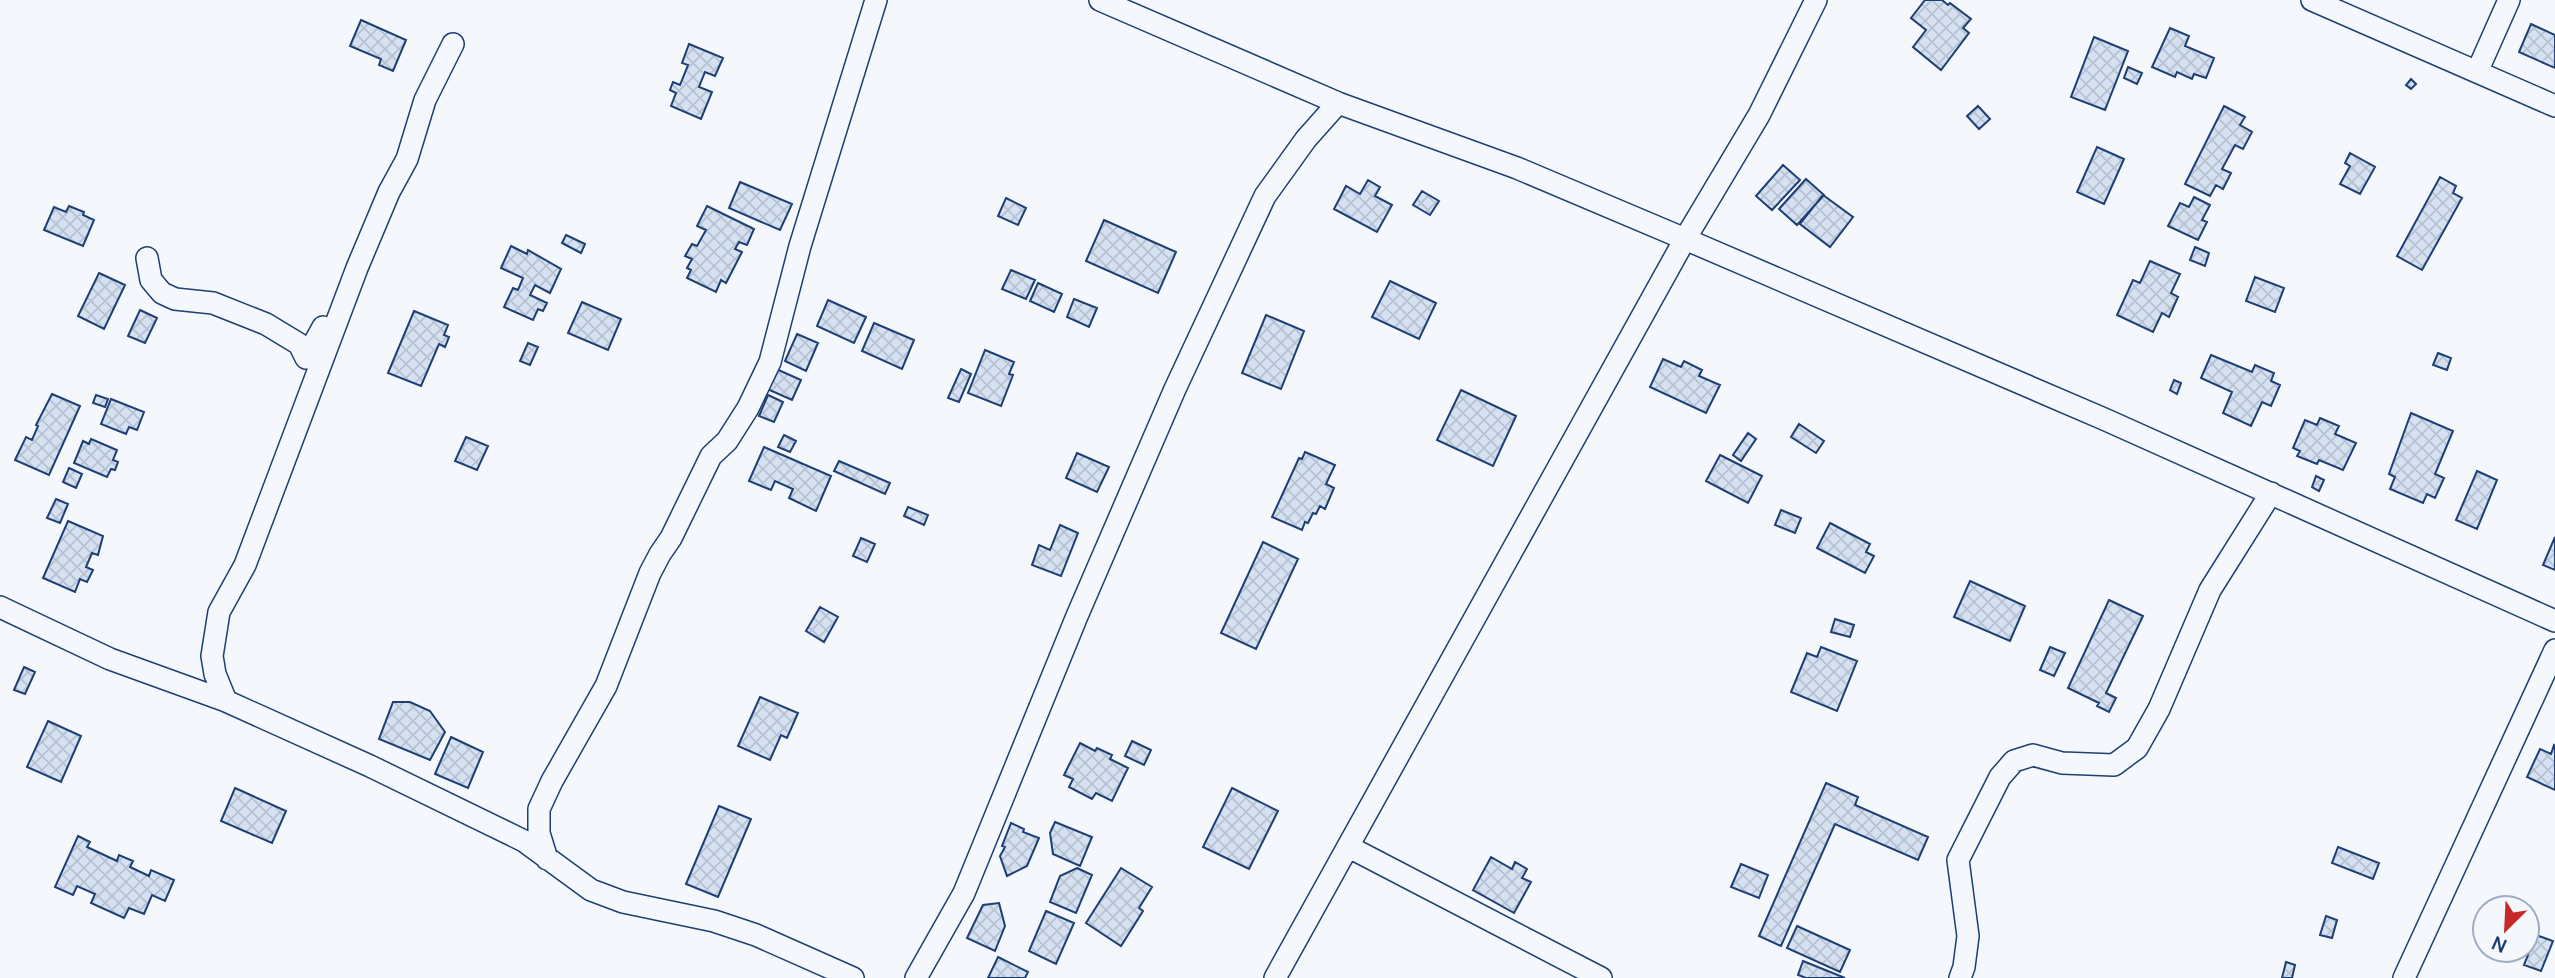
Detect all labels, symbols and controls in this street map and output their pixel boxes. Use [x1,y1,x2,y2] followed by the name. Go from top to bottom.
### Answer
[2471,894,2541,964] north arrow
[2488,930,2511,959] text: N

